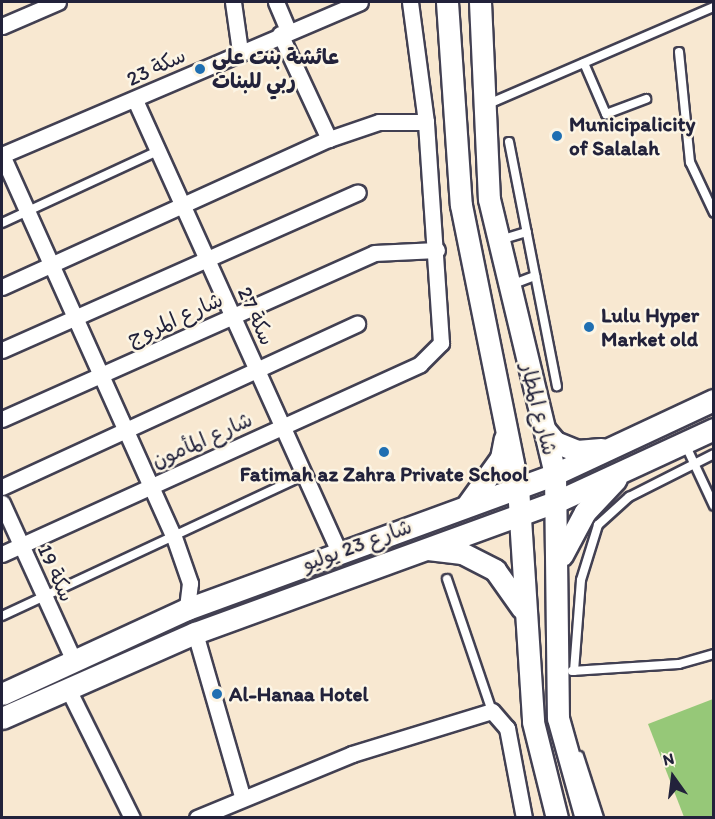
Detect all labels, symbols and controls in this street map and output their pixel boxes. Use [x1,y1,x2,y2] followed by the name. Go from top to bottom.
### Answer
[122,42,190,92] street label: 23 سكة
[212,44,339,94] place label: عائشة بنت علي ربي للبنات
[193,62,207,76] marker: عائشة بنت علي ربي للبنات
[569,111,695,161] place label: Municipalicity of Salalah
[550,129,564,143] marker: Municipalicity of Salalah
[232,283,280,349] street label: سكة 27
[123,287,227,351] street label: شارع المروج
[601,302,698,352] place label: Lulu Hyper Market old
[582,320,596,334] marker: Lulu Hyper Market old
[515,360,563,458] street label: شارع المطار
[148,407,256,473] street label: شارع المأمون
[377,445,391,459] marker: Fatimah az Zahra Private School
[240,461,528,487] place label: Fatimah az Zahra Private School
[299,514,415,576] street label: شارع 23 يوليو
[32,540,80,606] street label: سكة 19
[229,681,368,707] place label: Al-Hanaa Hotel
[210,687,224,701] marker: Al-Hanaa Hotel
[643,747,703,807] north arrow
[661,749,676,770] text: N

